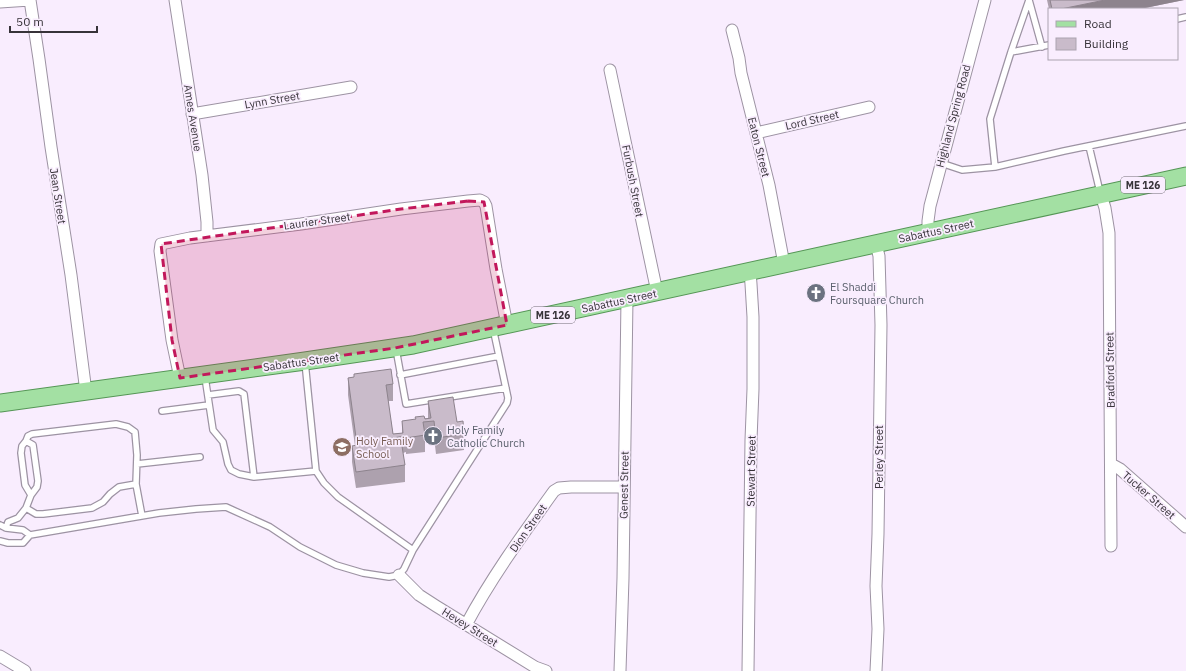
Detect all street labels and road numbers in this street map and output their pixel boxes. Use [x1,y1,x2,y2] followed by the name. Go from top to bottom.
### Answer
[932,63,974,169] street label: Highland Spring Road
[181,84,205,152] street label: Ames Avenue
[243,88,301,112] street label: Lynn Street
[784,107,840,133] street label: Lord Street
[745,116,773,179] street label: Eaton Street
[619,144,647,218] street label: Furbush Street
[47,167,69,225] street label: Jean Street
[1121,177,1165,193] road number: ME 126
[283,209,351,233] street label: Laurier Street
[897,216,975,246] street label: Sabattus Street
[580,286,658,316] street label: Sabattus Street
[531,307,575,323] road number: ME 126
[1102,332,1118,408] street label: Bradford Street
[262,350,340,374] street label: Sabattus Street
[872,425,886,489] street label: Perley Street
[743,435,759,507] street label: Stewart Street
[616,451,632,519] street label: Genest Street
[1120,468,1179,522] street label: Tucker Street
[506,501,550,555] street label: Dion Street
[439,604,501,650] street label: Hevey Street

